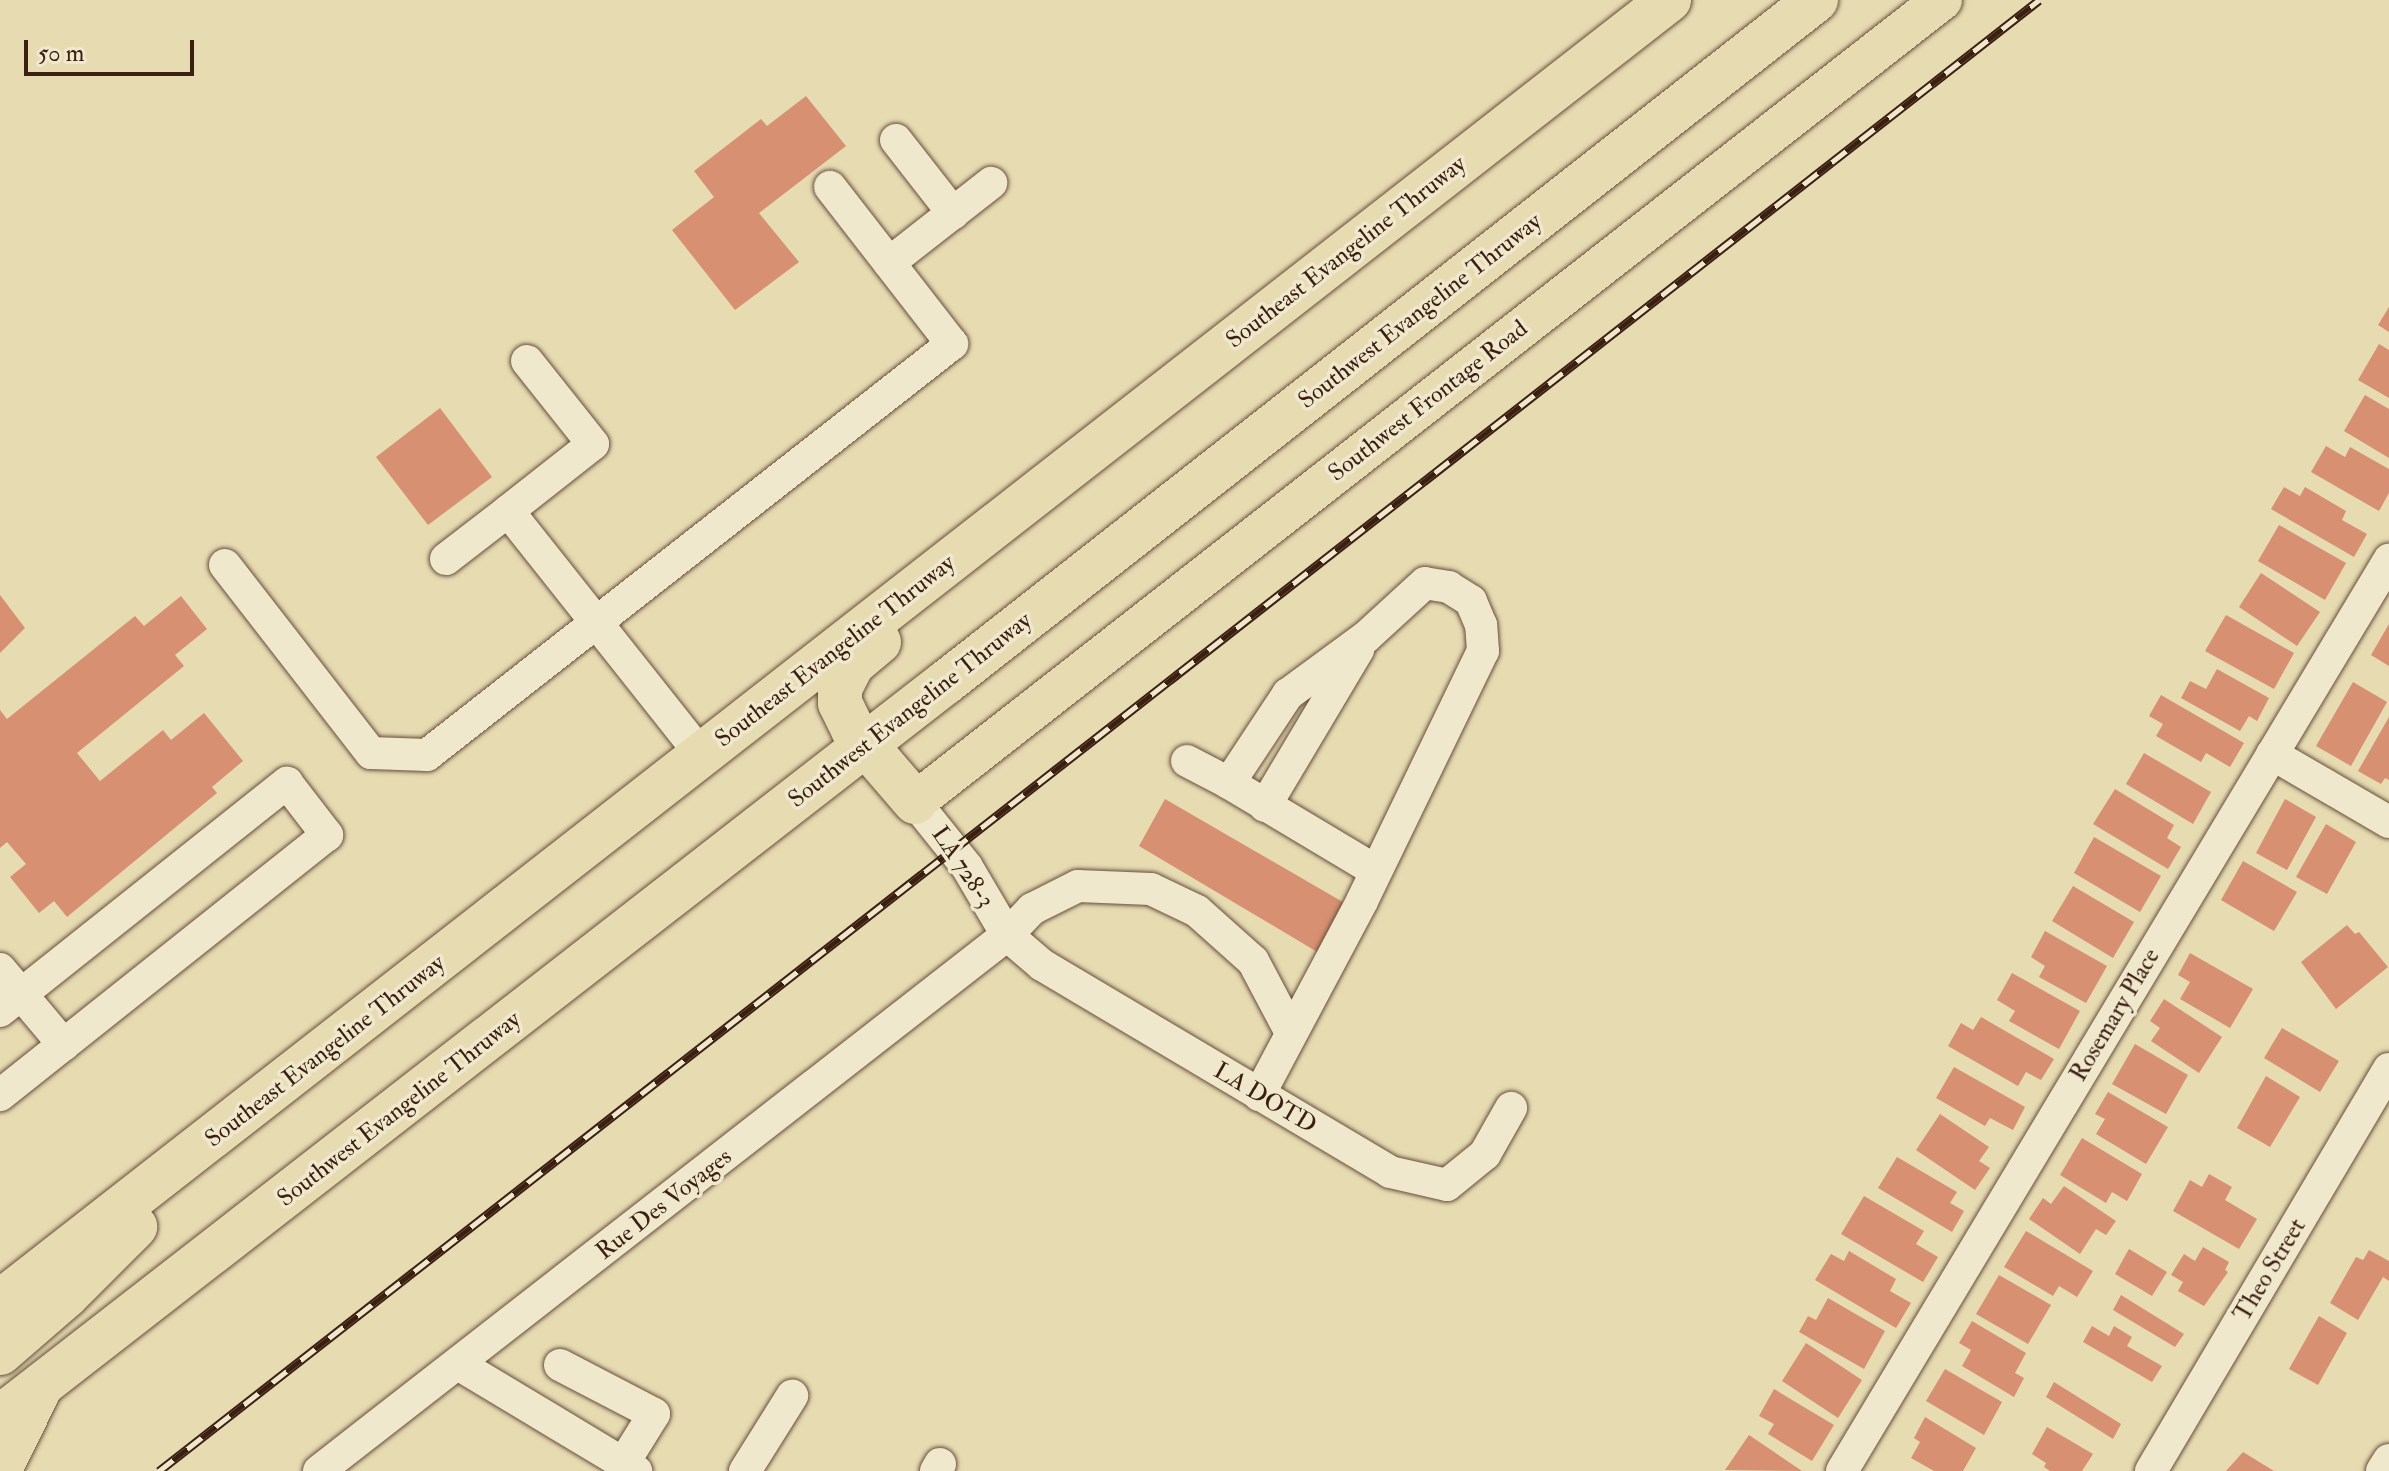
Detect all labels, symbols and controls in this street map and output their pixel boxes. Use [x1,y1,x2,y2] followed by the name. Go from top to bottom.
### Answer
[28,24,198,74] scale bar
[38,38,84,69] text: 50 m
[1220,149,1472,355] street label: Southeast Evangeline Thruway
[1293,207,1547,415] street label: Southwest Evangeline Thruway
[1323,314,1533,488] street label: Southwest Frontage Road
[709,548,961,754] street label: Southeast Evangeline Thruway
[783,606,1037,814] street label: Southwest Evangeline Thruway
[925,821,1001,913] street label: LA 728-3
[2064,943,2166,1087] street label: Rosemary Place
[199,948,451,1154] street label: Southeast Evangeline Thruway
[272,1005,526,1213] street label: Southwest Evangeline Thruway
[1208,1056,1322,1140] street label: LA DOTD
[590,1142,738,1266] street label: Rue Des Voyages
[2228,1213,2312,1327] street label: Theo Street

